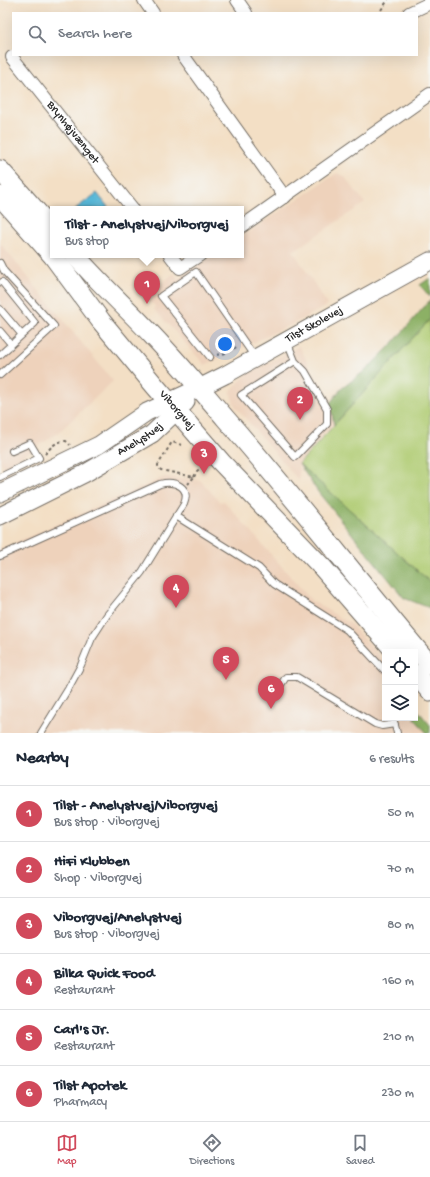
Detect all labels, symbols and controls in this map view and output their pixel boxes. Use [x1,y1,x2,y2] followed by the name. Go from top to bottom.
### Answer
[12,12,418,56] search box
[26,23,48,45] icon: search
[58,25,132,43] text: Search here
[43,98,102,168] street label: Brynhøjvænget
[50,206,244,258] popup
[65,216,229,234] text: Tilst - Anelystvej/Viborgvej
[65,234,109,249] text: Bus stop
[134,271,160,304] pin: 1
[283,304,345,347] street label: Tilst Skolevej
[215,334,235,354] your location
[155,387,197,433] street label: Viborgvej
[287,387,313,420] pin: 2
[115,420,166,460] street label: Anelystvej
[191,441,217,474] pin: 3
[163,575,189,608] pin: 4
[213,647,239,680] pin: 5
[382,649,418,721] map controls
[382,649,418,685] button: locate
[258,676,284,709] pin: 6
[382,685,418,721] button: layers
[16,749,69,769] text: Nearby
[369,752,414,767] text: 6 results
[54,797,218,815] text: Tilst - Anelystvej/Viborgvej
[26,806,32,821] text: 1
[387,806,414,821] text: 50 m
[54,815,160,830] text: Bus stop · Viborgvej
[54,853,130,871] text: HiFi Klubben
[26,862,32,877] text: 2
[388,862,414,877] text: 70 m
[54,871,142,886] text: Shop · Viborgvej
[54,909,182,927] text: Viborgvej/Anelystvej
[26,918,32,933] text: 3
[387,918,414,933] text: 80 m
[54,927,160,942] text: Bus stop · Viborgvej
[54,965,155,983] text: Bilka Quick Food
[26,974,32,989] text: 4
[382,974,414,989] text: 160 m
[54,983,114,998] text: Restaurant
[54,1021,110,1039] text: Carl's Jr.
[26,1030,32,1045] text: 5
[383,1030,414,1045] text: 210 m
[54,1039,114,1054] text: Restaurant
[54,1077,126,1095] text: Tilst Apotek
[26,1086,32,1101] text: 6
[381,1086,414,1101] text: 230 m
[54,1095,107,1110] text: Pharmacy
[56,1132,78,1168] tab: Map
[190,1132,234,1168] tab: Directions
[346,1132,374,1168] tab: Saved

